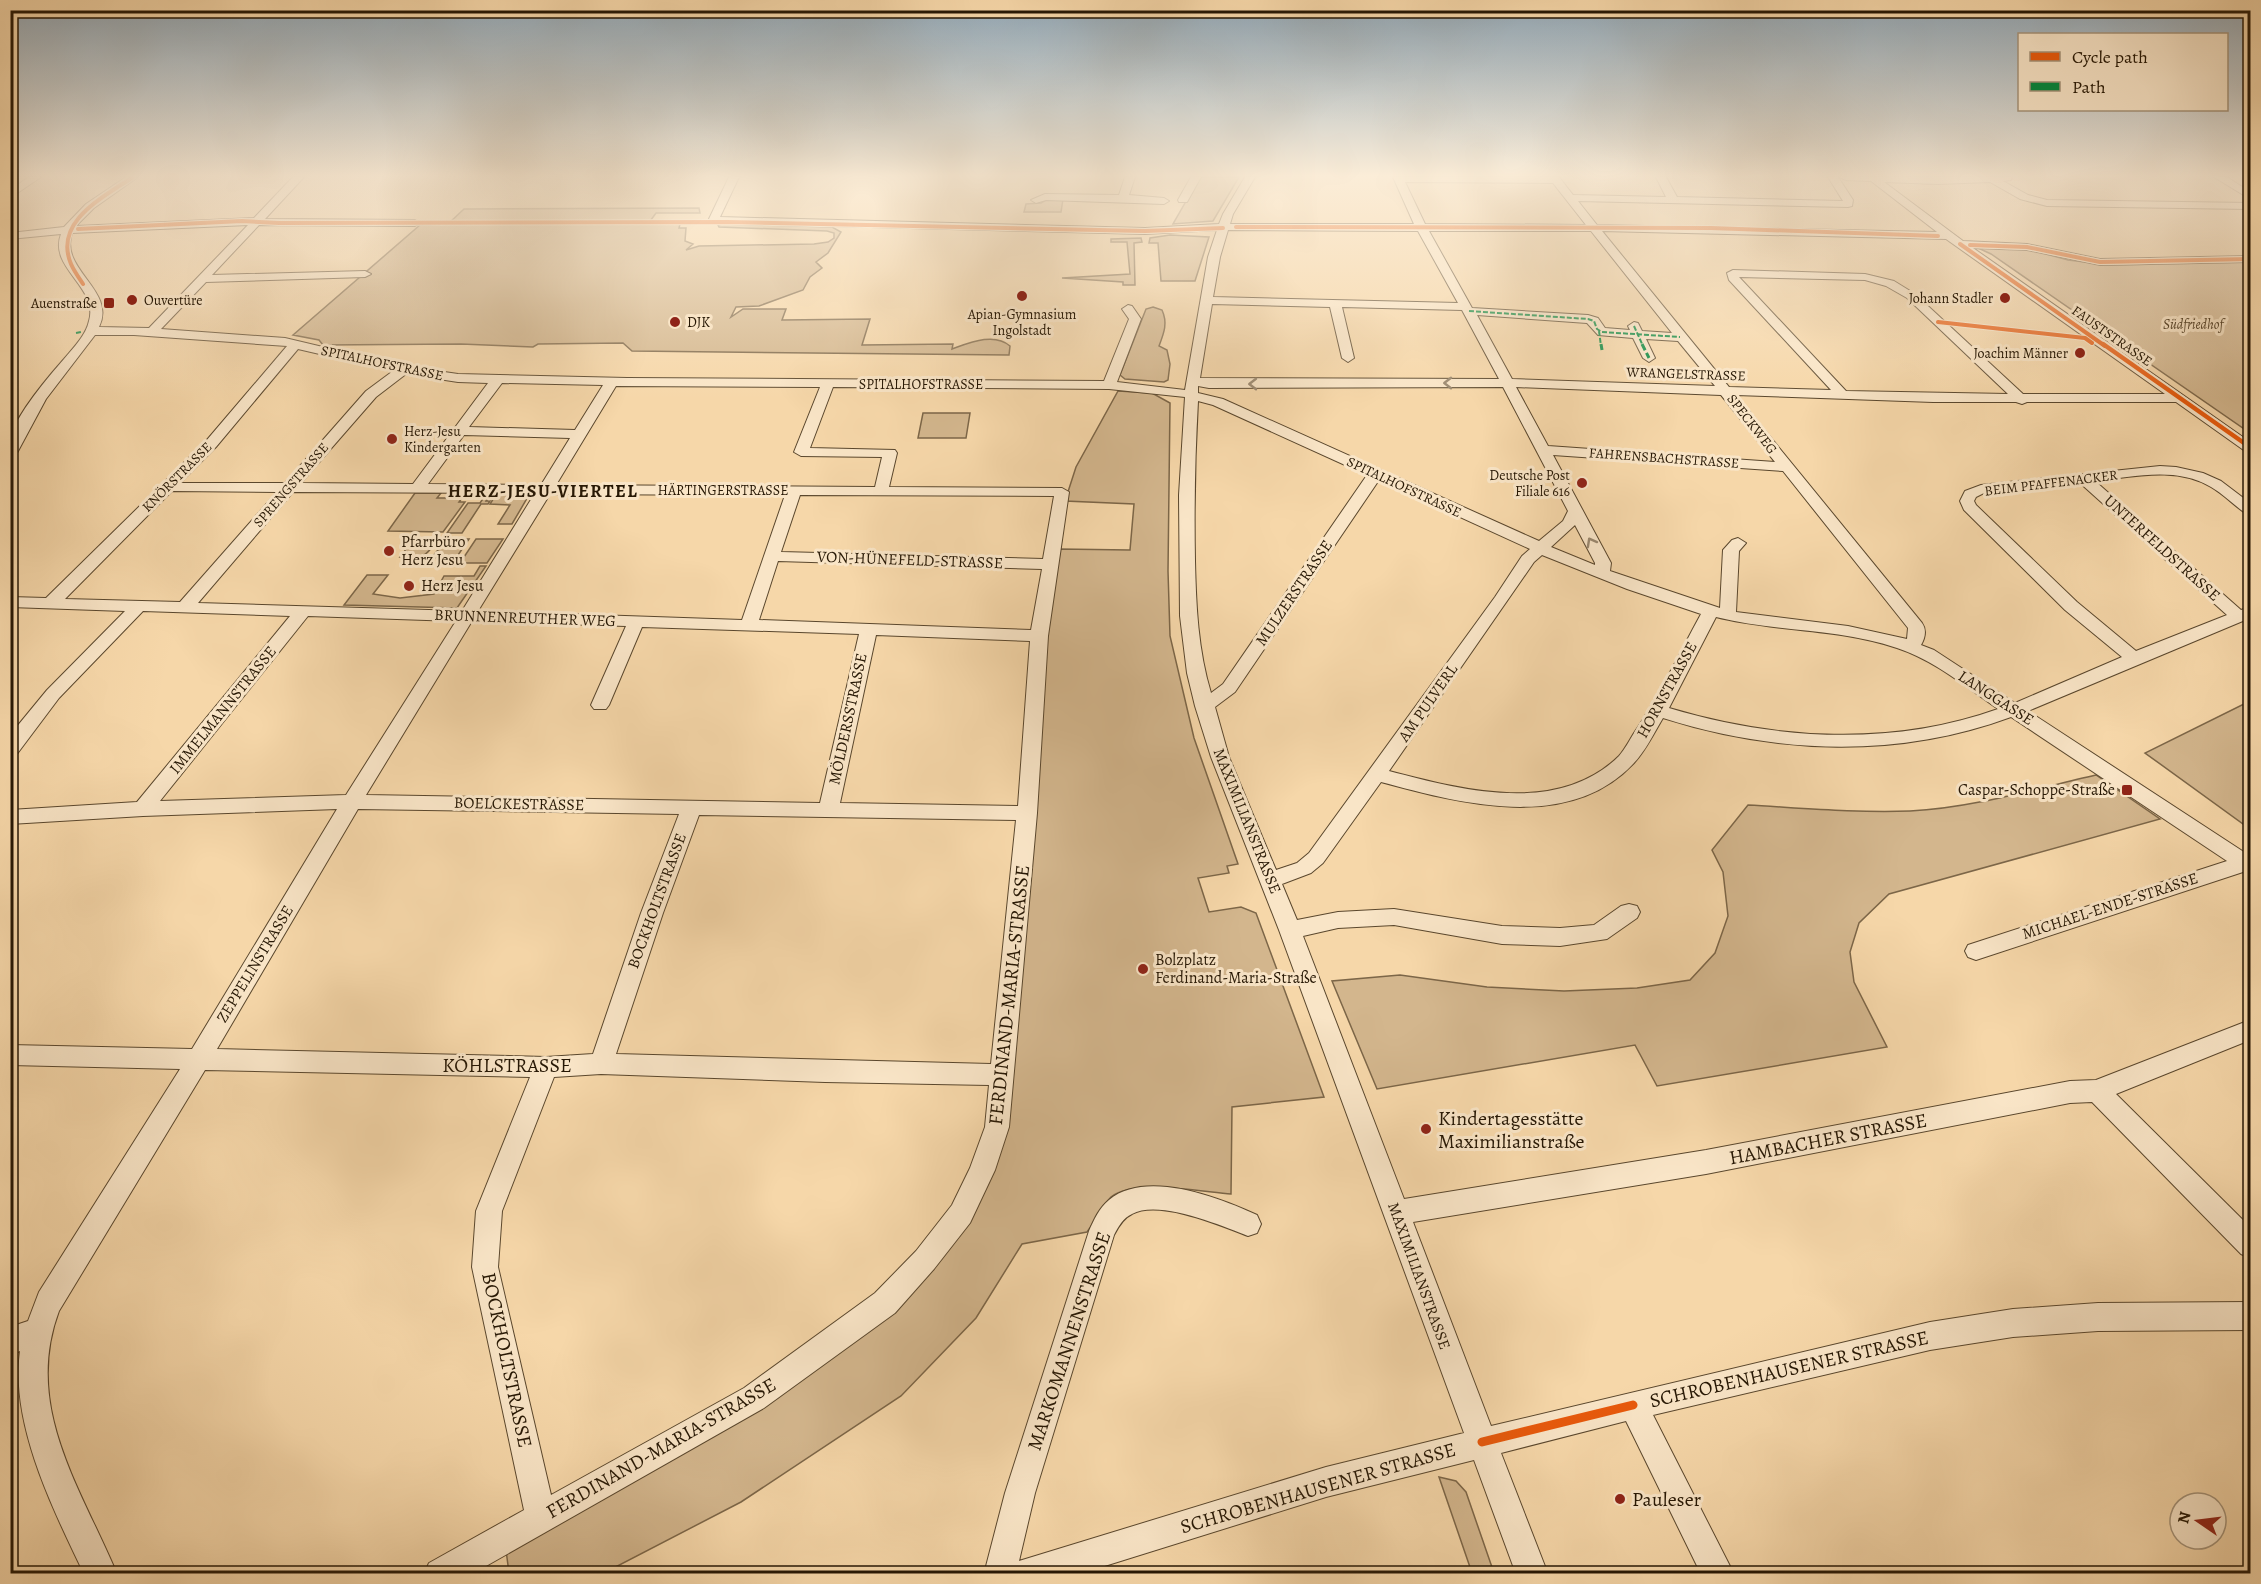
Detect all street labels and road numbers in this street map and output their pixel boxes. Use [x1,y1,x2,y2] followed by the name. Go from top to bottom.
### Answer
[2068,301,2156,371] street label: FAUSTSTRASSE
[319,341,445,385] street label: SPITALHOFSTRASSE
[1625,362,1746,386] street label: WRANGELSTRASSE
[859,375,983,394] street label: SPITALHOFSTRASSE
[1723,390,1781,458] street label: SPECKWEG
[138,438,216,516] street label: KNÖRSTRASSE
[249,439,333,531] street label: SPRENGSTRASSE
[1588,443,1740,473] street label: FAHRENSBACHSTRASSE
[1344,452,1464,522] street label: SPITALHOFSTRASSE
[1983,465,2119,501] street label: BEIM PFAFFENACKER
[658,481,788,500] street label: HÄRTINGERSTRASSE
[2099,490,2225,606] street label: UNTERFELDSTRASSE
[1250,536,1338,650] street label: MULZERSTRASSE
[815,546,1004,574] street label: VON-HÜNEFELD-STRASSE
[434,604,616,632] street label: BRUNNENREUTHER WEG
[1631,638,1703,742] street label: HORNSTRASSE
[164,641,282,779] street label: IMMELMANNSTRASSE
[823,651,873,787] street label: MÖLDERSSTRASSE
[1393,659,1463,747] street label: AM PULVERL
[1954,665,2038,731] street label: LANGGASSE
[1208,745,1286,897] street label: MAXIMILIANSTRASSE
[454,792,584,816] street label: BOELCKESTRASSE
[622,830,692,972] street label: BOCKHOLTSTRASSE
[982,864,1036,1126] street label: FERDINAND-MARIA-STRASSE
[2019,867,2201,945] street label: MICHAEL-ENDE-STRASSE
[211,901,299,1027] street label: ZEPPELINSTRASSE
[442,1052,572,1079] street label: KÖHLSTRASSE
[1727,1107,1929,1171] street label: HAMBACHER STRASSE
[1382,1199,1456,1353] street label: MAXIMILIANSTRASSE
[1021,1228,1117,1454] street label: MARKOMANNENSTRASSE
[475,1270,539,1450] street label: BOCKHOLTSTRASSE
[1647,1324,1931,1414] street label: SCHROBENHAUSENER STRASSE
[541,1371,781,1525] street label: FERDINAND-MARIA-STRASSE
[1177,1436,1459,1540] street label: SCHROBENHAUSENER STRASSE

